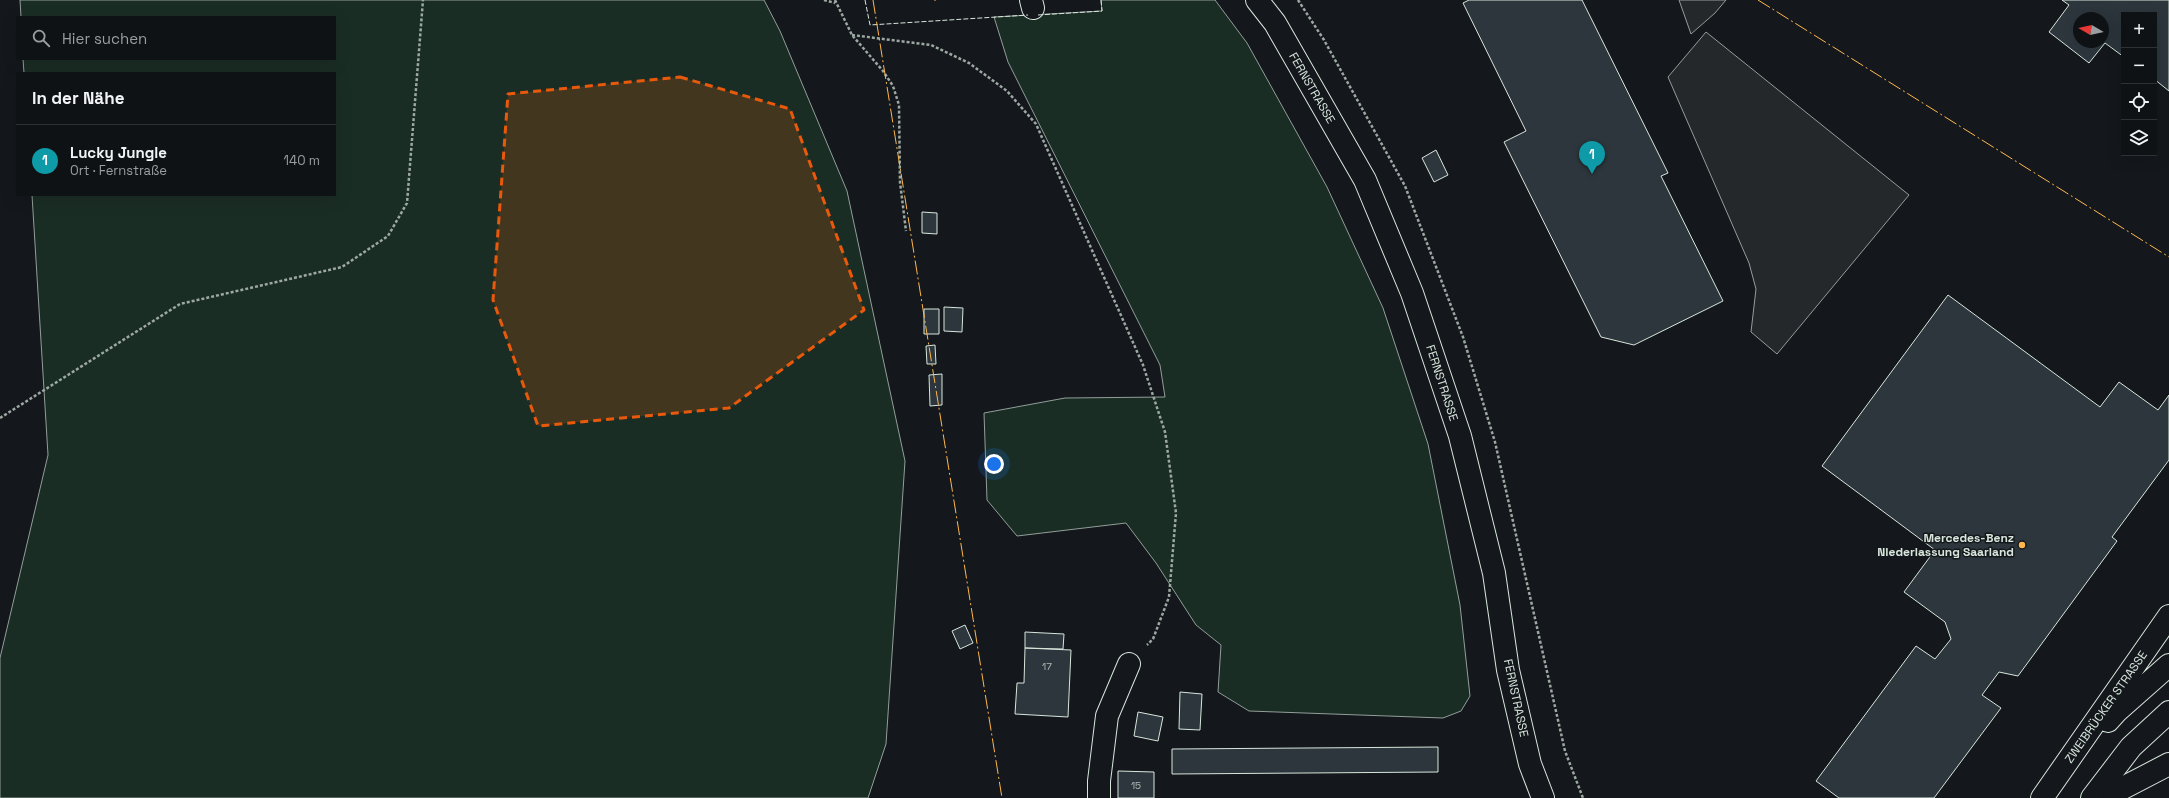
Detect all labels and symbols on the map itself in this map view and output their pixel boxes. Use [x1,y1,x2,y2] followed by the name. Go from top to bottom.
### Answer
[2073,12,2109,48] north arrow
[1285,50,1339,127] street label: FERNSTRASSE
[1579,141,1605,174] pin: 1
[1422,343,1462,423] street label: FERNSTRASSE
[984,454,1004,474] your location
[1877,530,2014,560] place label: Mercedes-Benz Niederlassung Saarland
[2017,540,2027,550] marker: Mercedes-Benz Niederlassung Saarland
[2061,647,2151,766] street label: ZWEIBRÜCKER STRASSE
[1500,658,1532,739] street label: FERNSTRASSE
[1042,660,1052,673] house number: 17
[1131,779,1141,792] house number: 15

